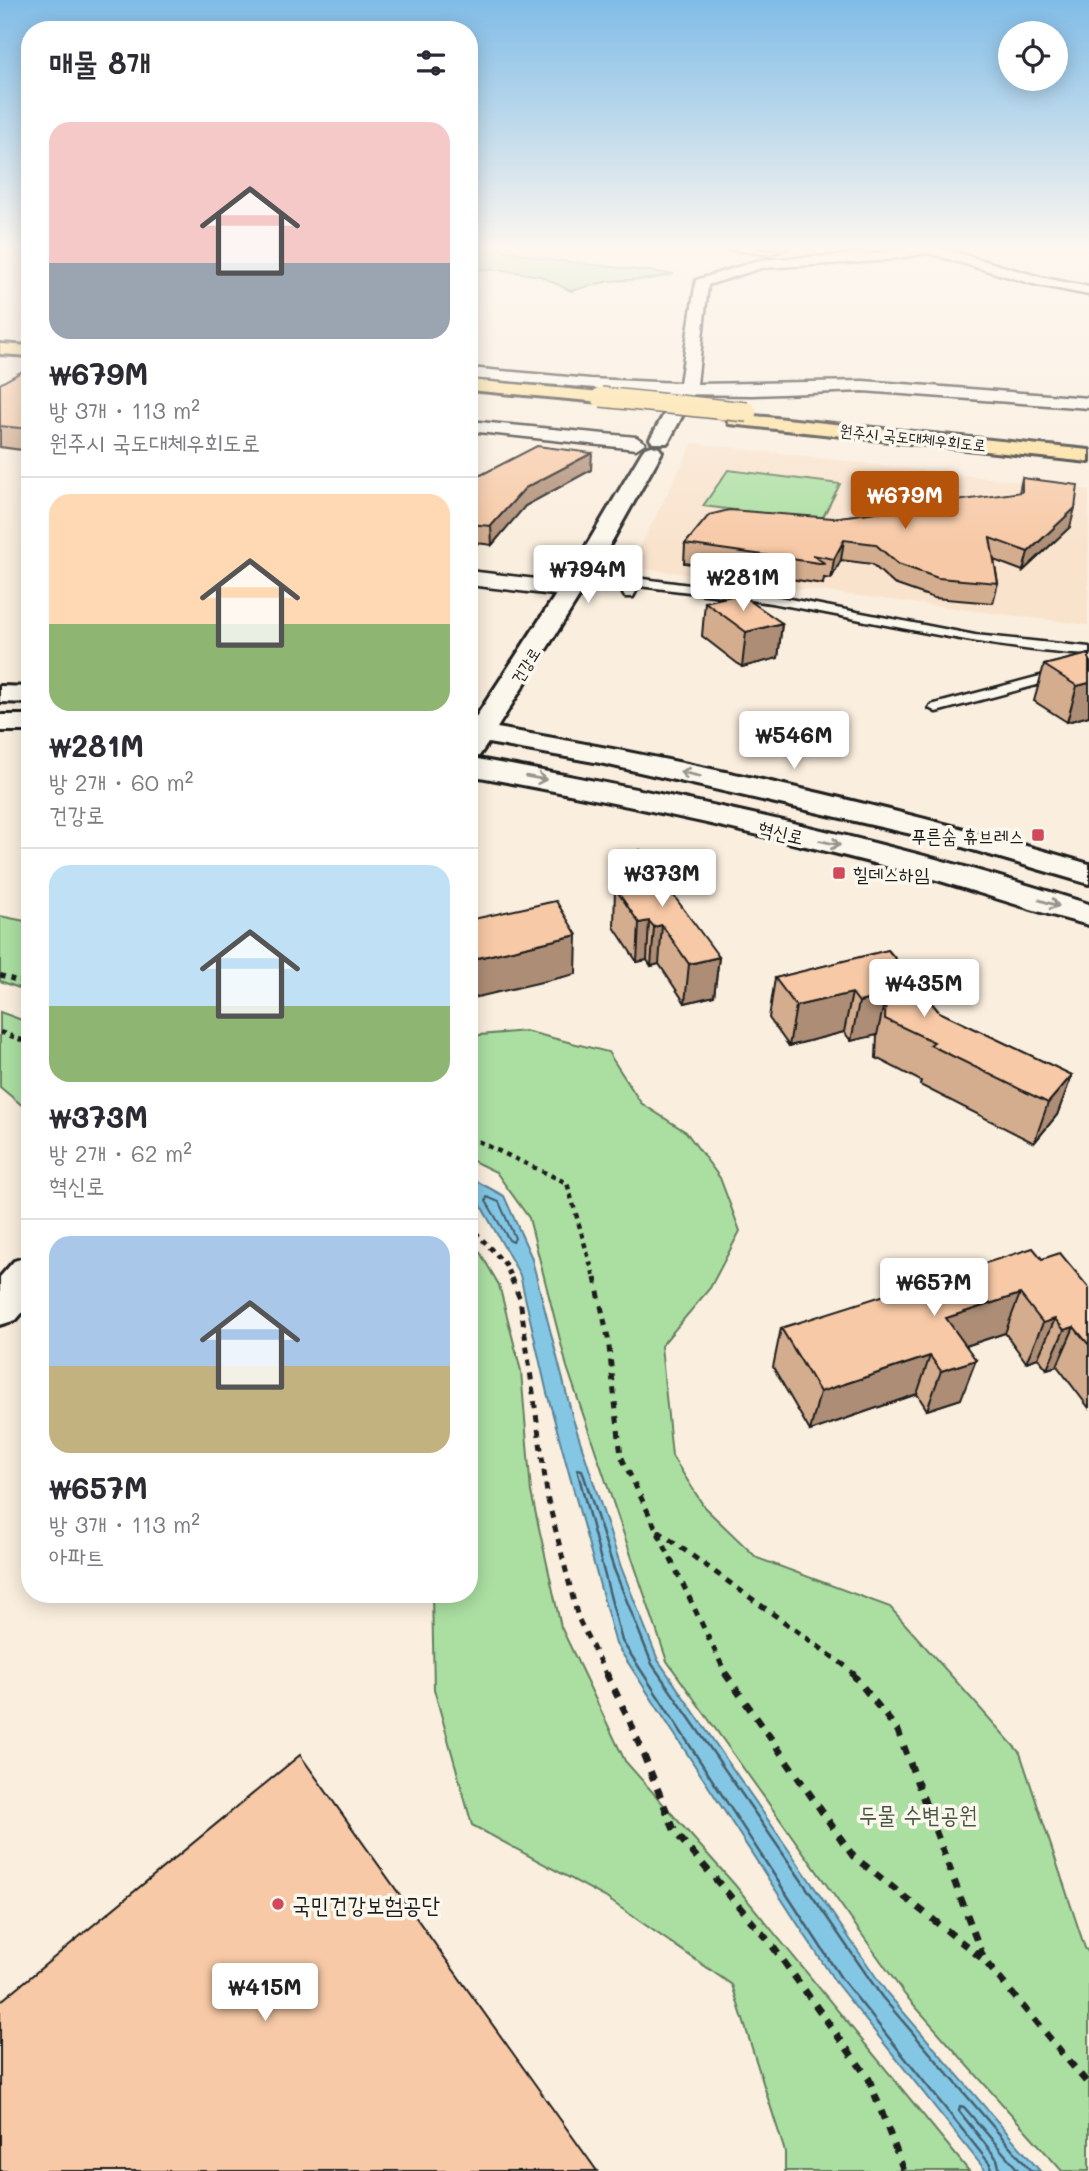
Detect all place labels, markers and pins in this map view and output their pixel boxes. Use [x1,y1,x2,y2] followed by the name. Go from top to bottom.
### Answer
[856,472,954,531] pin: ₩679M
[539,546,637,605] pin: ₩794M
[694,554,792,613] pin: ₩281M
[745,712,843,771] pin: ₩546M
[911,823,1024,848] place label: 푸른숨 휴브레스
[1030,827,1046,843] marker: 푸른숨 휴브레스
[613,850,711,909] pin: ₩373M
[853,861,929,886] place label: 힐데스하임
[831,865,847,881] marker: 힐데스하임
[875,960,973,1019] pin: ₩435M
[885,1258,983,1318] pin: ₩657M
[292,1889,441,1919] place label: 국민건강보험공단
[270,1896,286,1912] marker: 국민건강보험공단
[216,1964,314,2023] pin: ₩415M

